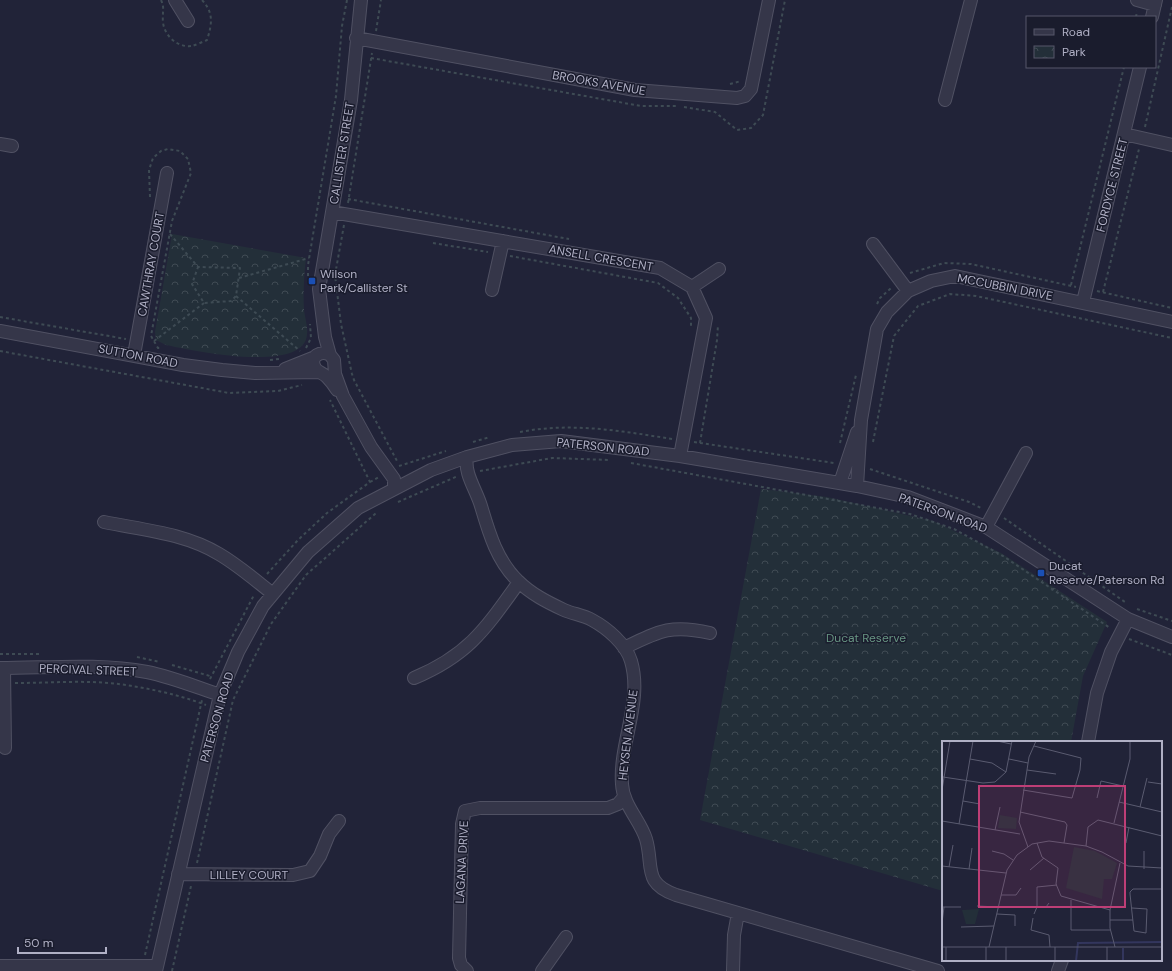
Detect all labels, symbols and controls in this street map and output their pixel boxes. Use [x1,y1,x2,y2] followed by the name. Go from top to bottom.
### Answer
[1026,16,1156,68] legend
[1062,24,1090,40] text: Road
[1062,44,1086,60] text: Park
[551,67,647,99] street label: BROOKS AVENUE
[326,100,358,205] street label: CALLISTER STREET
[1093,136,1131,234] street label: FORDYCE STREET
[134,210,168,318] street label: CAWTHRAY COURT
[548,241,655,275] street label: ANSELL CRESCENT
[320,266,408,296] place label: Wilson Park/Callister St
[956,270,1054,304] street label: MCCUBBIN DRIVE
[307,276,317,286] marker: Wilson Park/Callister St
[97,340,179,372] street label: SUTTON ROAD
[556,434,650,460] street label: PATERSON ROAD
[896,490,990,536] street label: PATERSON ROAD
[1049,558,1164,588] place label: Ducat Reserve/Paterson Rd
[1036,568,1046,578] marker: Ducat Reserve/Paterson Rd
[826,630,906,646] park label: Ducat Reserve
[39,660,137,680] street label: PERCIVAL STREET
[196,670,238,764] street label: PATERSON ROAD
[615,689,642,781] street label: HEYSEN AVENUE
[942,741,1162,961] inset map
[452,820,472,904] street label: LAGANA DRIVE
[210,867,288,883] street label: LILLEY COURT
[18,929,106,955] scale bar
[24,935,53,951] text: 50 m

